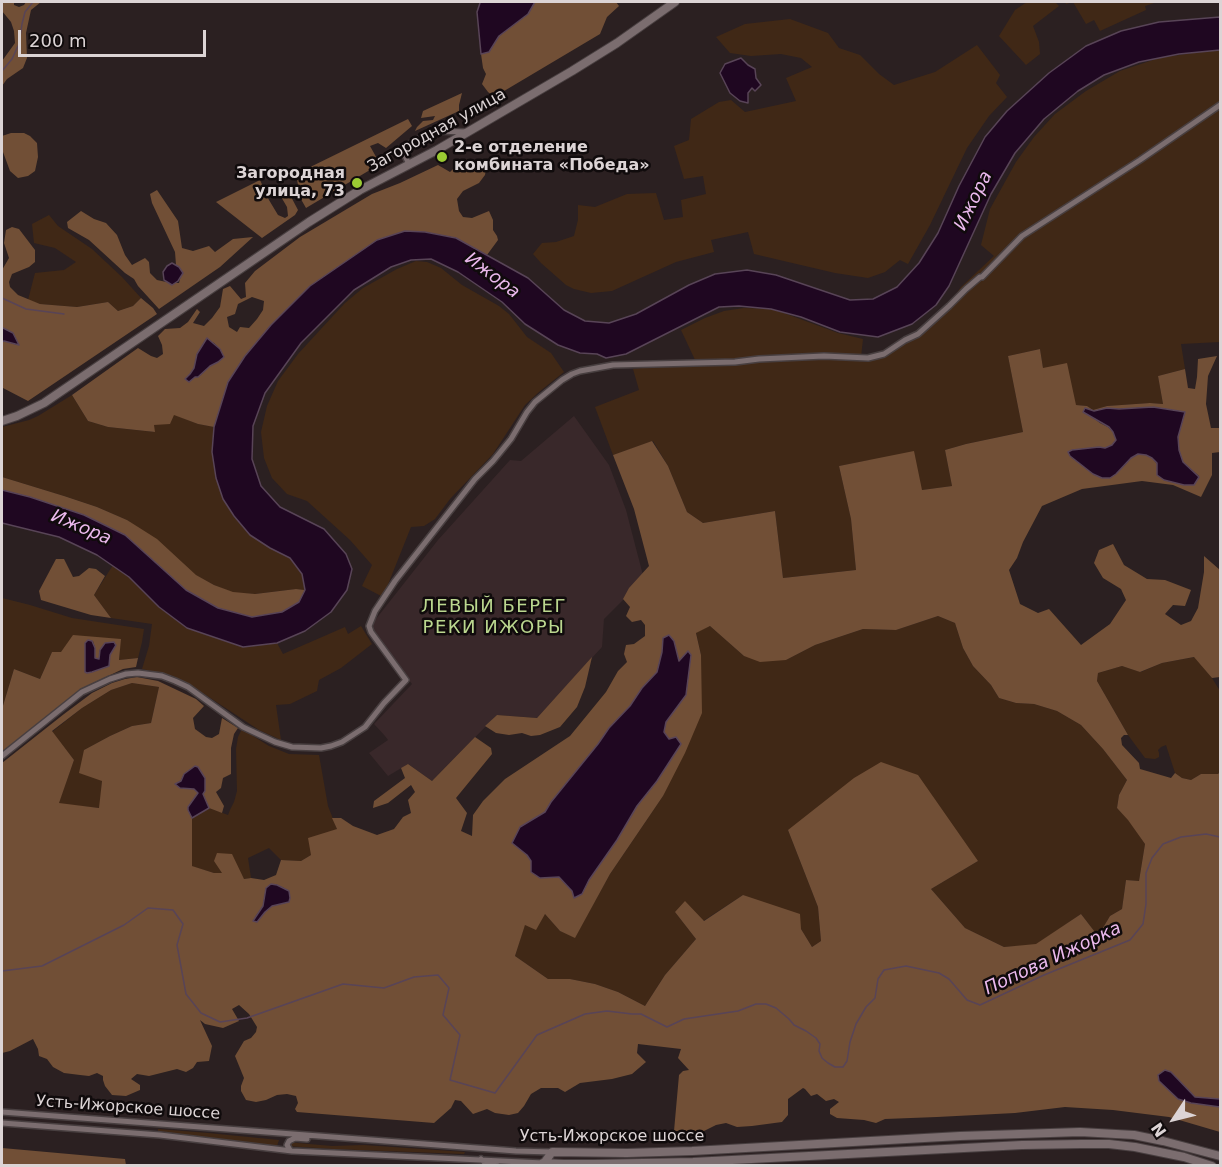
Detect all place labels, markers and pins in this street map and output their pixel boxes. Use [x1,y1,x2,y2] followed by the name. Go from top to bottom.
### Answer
[454,138,650,176] place label: 2-е отделение комбината «Победа»
[435,150,449,164] marker: 2-е отделение комбината «Победа»
[236,164,345,202] place label: Загородная улица, 73
[350,176,364,190] marker: Загородная улица, 73

